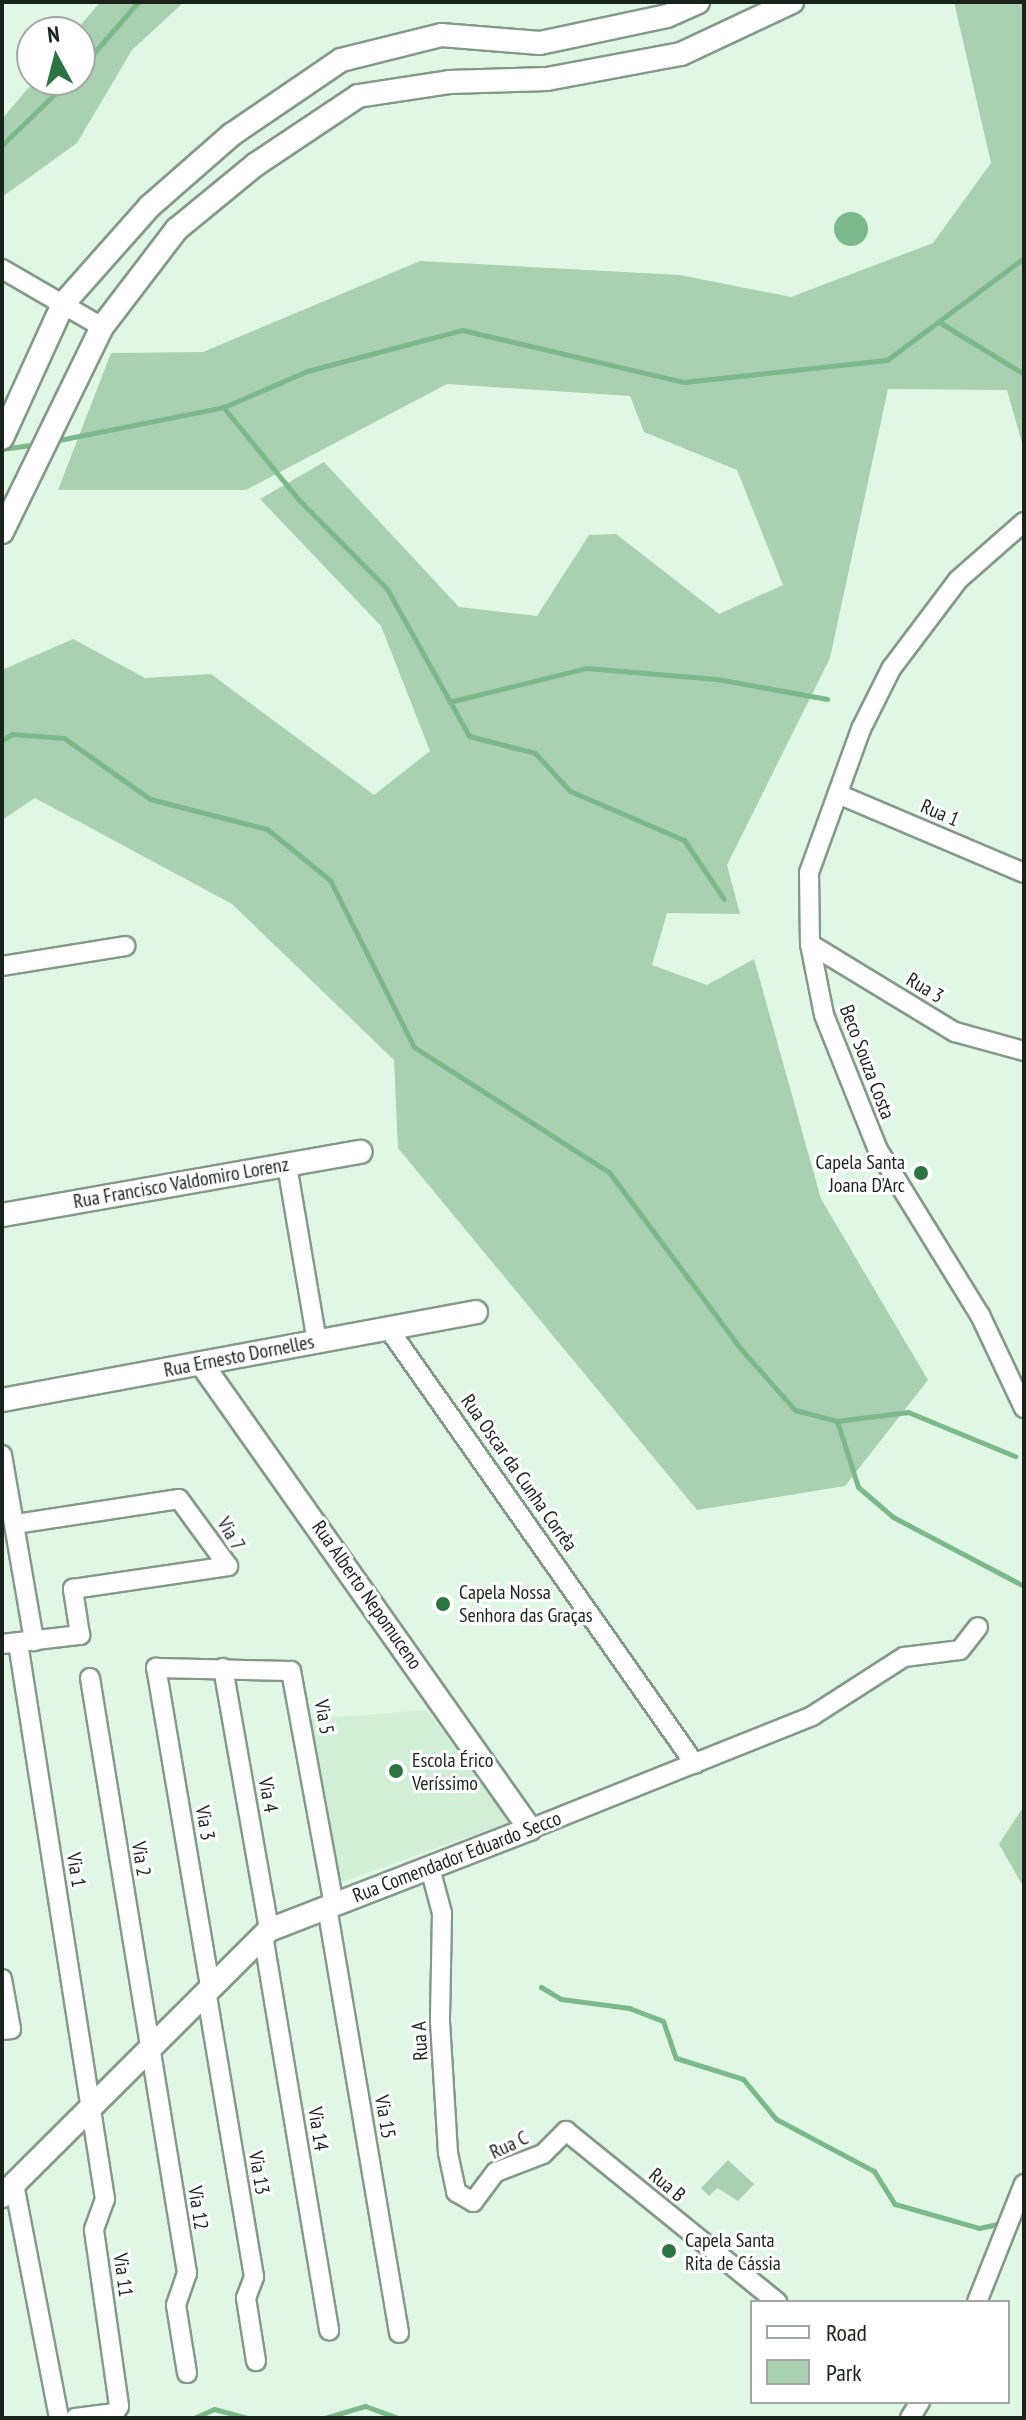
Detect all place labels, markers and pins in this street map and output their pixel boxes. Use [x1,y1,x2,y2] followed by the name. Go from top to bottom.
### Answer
[815,1150,905,1197] place label: Capela Santa Joana D'Arc
[912,1164,930,1182] marker: Capela Santa Joana D'Arc
[459,1580,593,1627] place label: Capela Nossa Senhora das Graças
[434,1595,452,1613] marker: Capela Nossa Senhora das Graças
[412,1748,493,1795] place label: Escola Érico Veríssimo
[387,1762,405,1780] marker: Escola Érico Veríssimo
[685,2228,781,2275] place label: Capela Santa Rita de Cássia
[660,2242,678,2260] marker: Capela Santa Rita de Cássia

